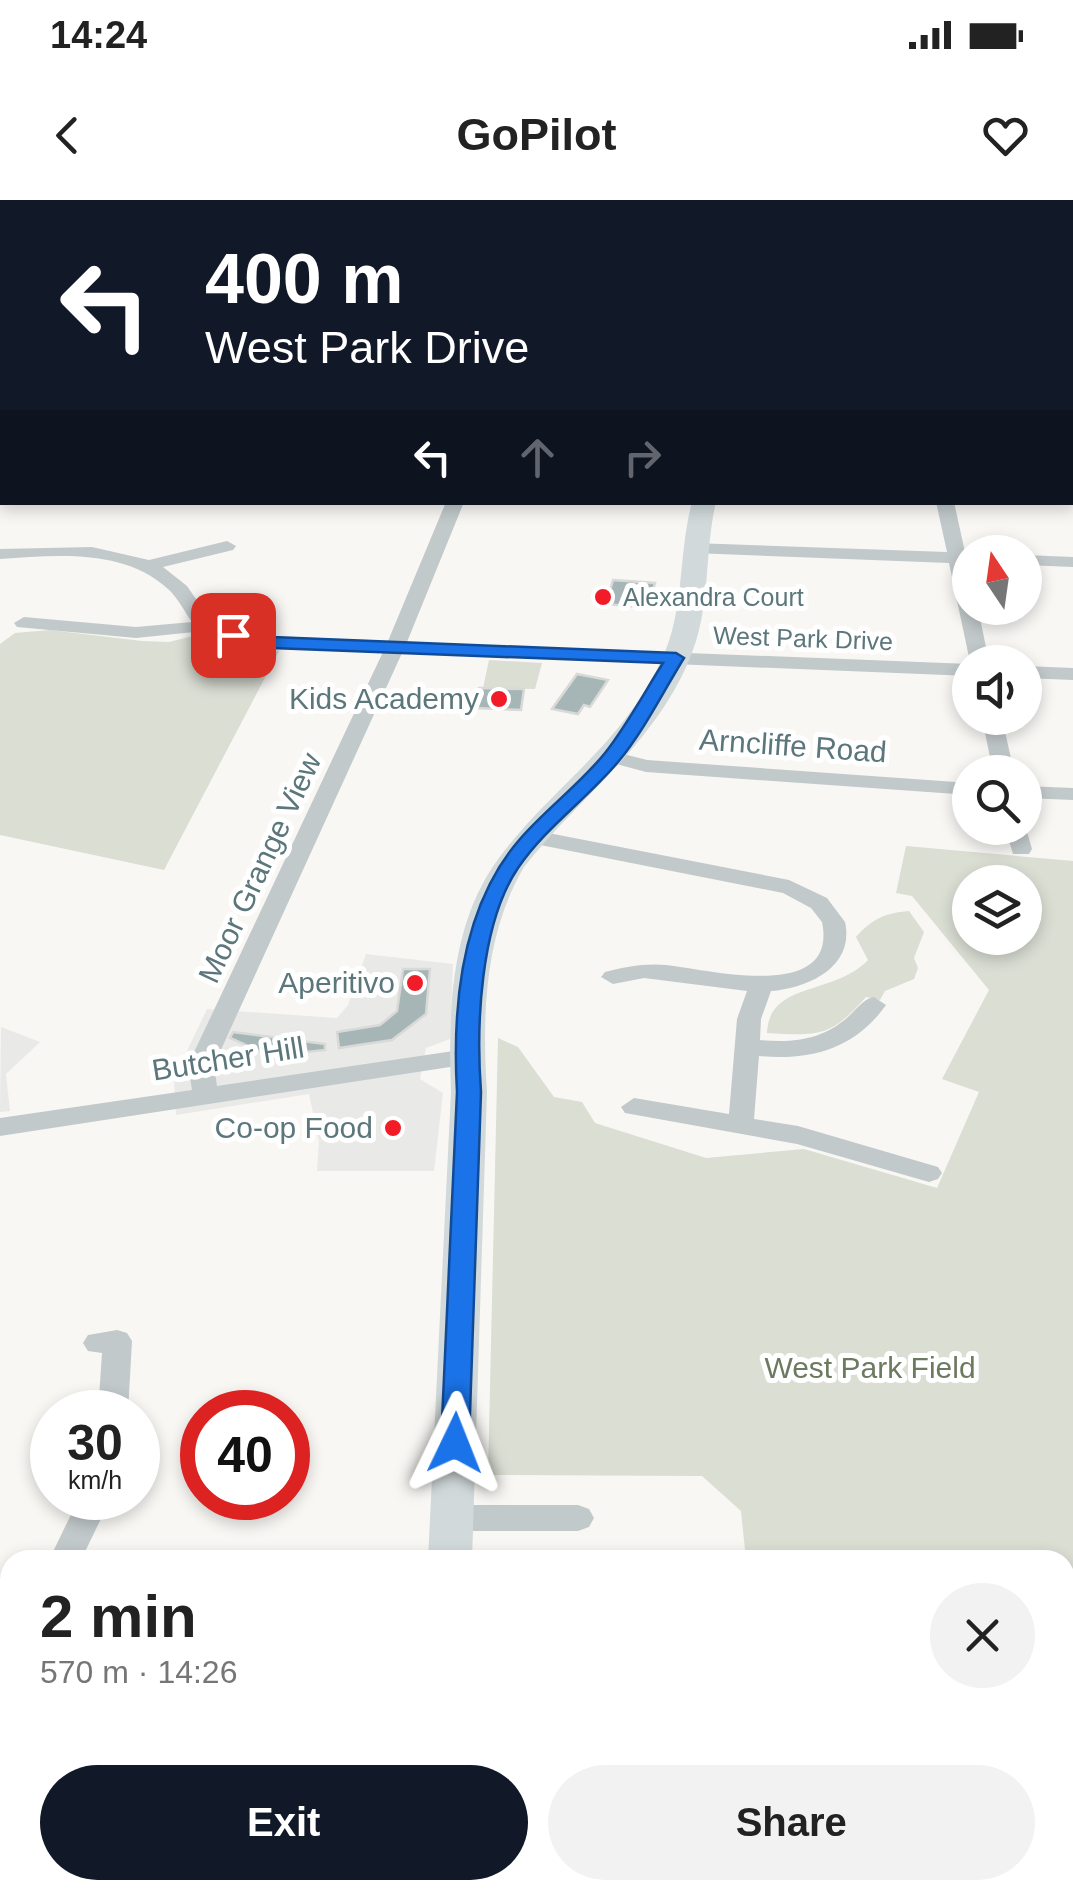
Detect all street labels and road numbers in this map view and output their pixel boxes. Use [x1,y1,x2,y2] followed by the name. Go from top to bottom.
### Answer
[712,621,894,655] street label: West Park Drive
[698,722,888,769] street label: Arncliffe Road
[192,747,327,988] street label: Moor Grange View
[150,1030,306,1087] street label: Butcher Hill

